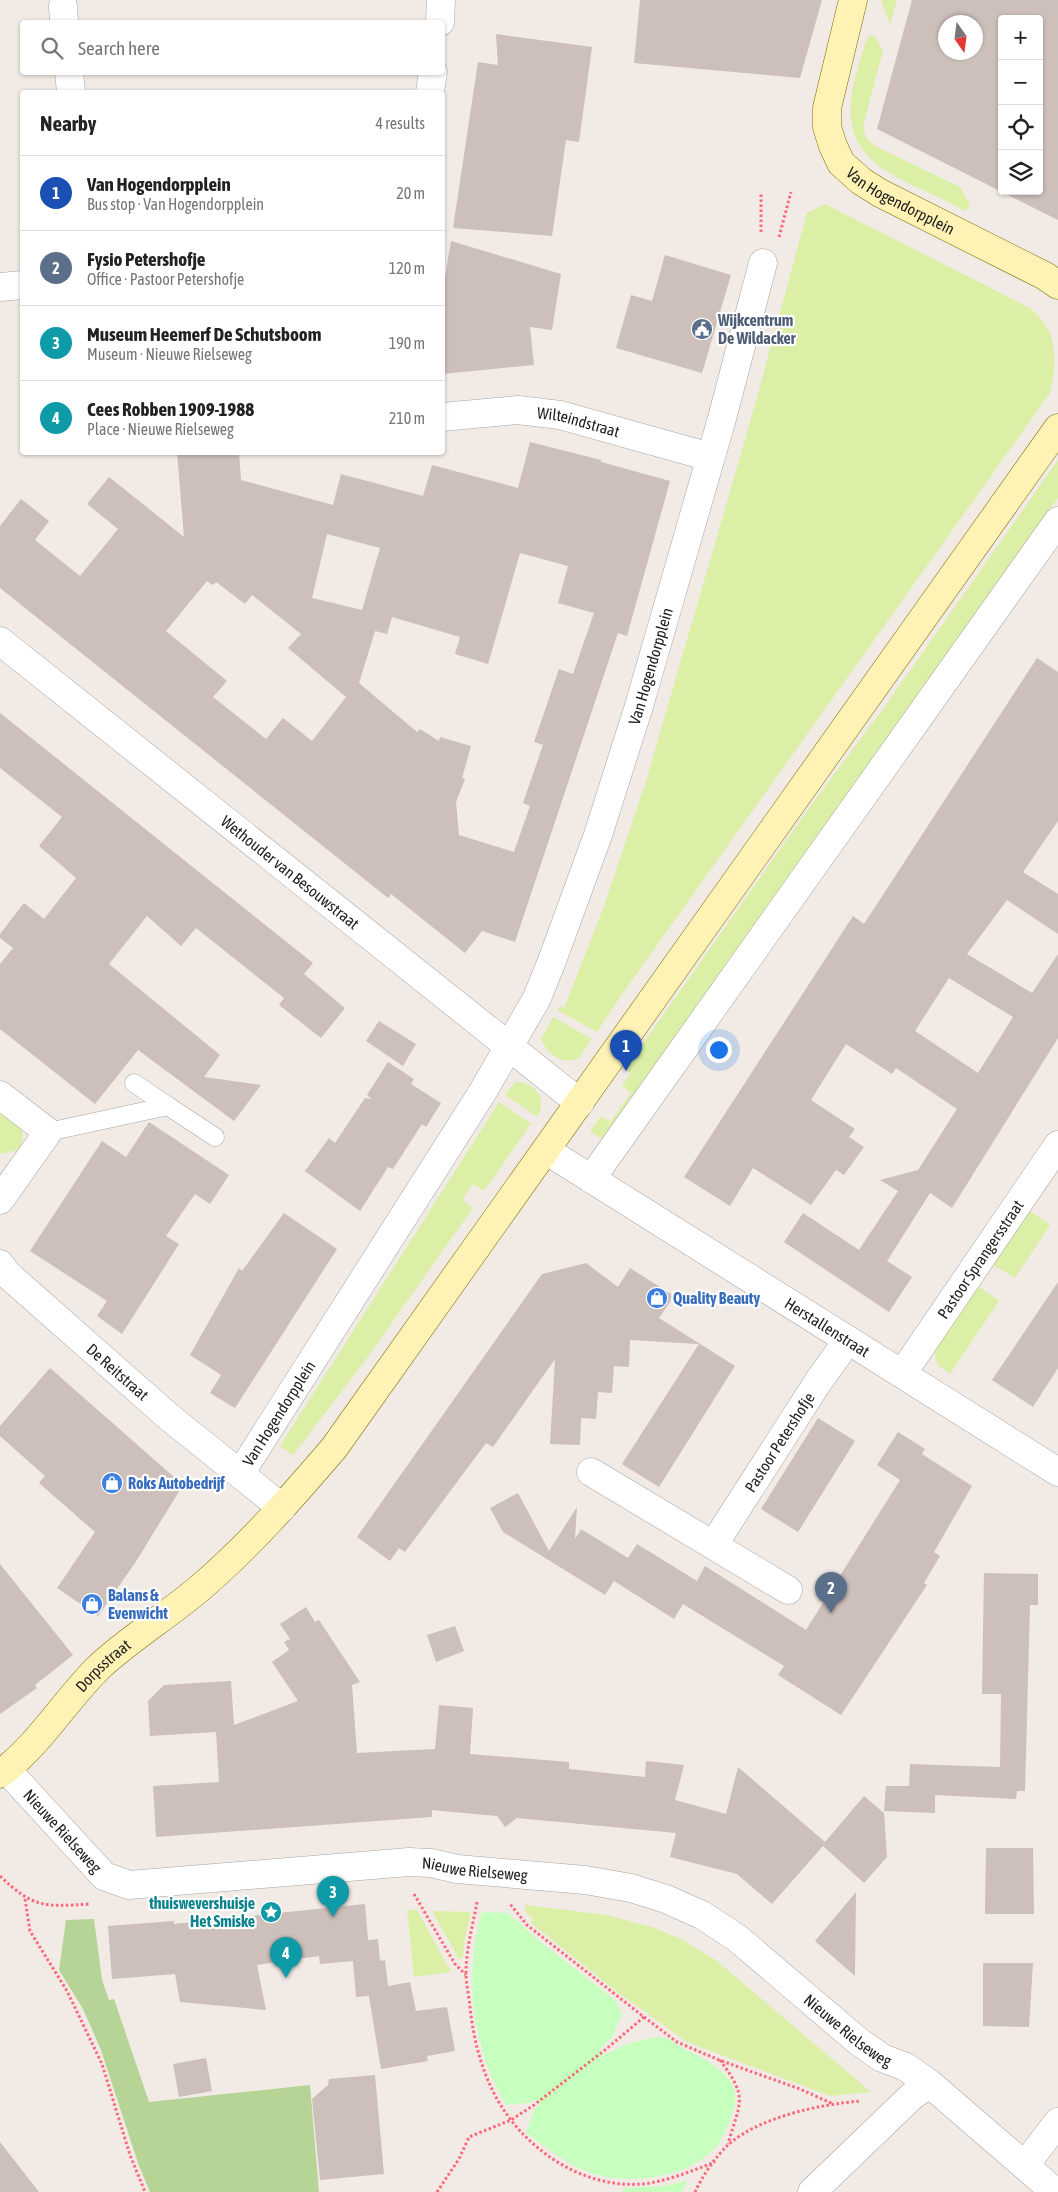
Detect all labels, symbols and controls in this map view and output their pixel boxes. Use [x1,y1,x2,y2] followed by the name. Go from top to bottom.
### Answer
[938,15,983,60] north arrow
[998,15,1043,195] map controls
[998,15,1043,60] button: +
[20,20,445,75] search box
[38,34,66,62] icon: search
[78,37,160,59] text: Search here
[998,60,1043,105] button: −
[998,105,1043,150] button: locate
[40,111,96,135] text: Nearby
[375,114,425,132] text: 4 results
[998,150,1043,195] button: layers
[843,163,958,238] street label: Van Hogendorpplein
[87,173,231,195] text: Van Hogendorpplein
[52,184,60,202] text: 1
[396,184,425,202] text: 20 m
[87,195,264,213] text: Bus stop · Van Hogendorpplein
[87,248,205,270] text: Fysio Petershofje
[52,259,60,277] text: 2
[389,259,425,277] text: 120 m
[87,270,244,288] text: Office · Pastoor Petershofje
[717,311,796,347] place label: Wijkcentrum De Wildacker
[690,317,714,341] public building icon: Wijkcentrum De Wildacker
[87,323,321,345] text: Museum Heemerf De Schutsboom
[52,334,60,352] text: 3
[389,334,425,352] text: 190 m
[87,345,252,363] text: Museum · Nieuwe Rielseweg
[87,398,254,420] text: Cees Robben 1909-1988
[536,403,622,440] street label: Wilteindstraat
[52,409,60,427] text: 4
[389,409,425,427] text: 210 m
[87,420,234,438] text: Place · Nieuwe Rielseweg
[625,606,676,727] street label: Van Hogendorpplein
[218,812,363,933] street label: Wethouder van Besouwstraat
[610,1030,642,1071] pin: 1
[706,1037,732,1063] your location
[934,1196,1027,1322] street label: Pastoor Sprangersstraat
[645,1286,669,1310] shop icon: Quality Beauty
[673,1289,760,1307] place label: Quality Beauty
[782,1294,873,1361] street label: Herstallenstraat
[83,1340,153,1404] street label: De Reitstraat
[239,1357,319,1469] street label: Van Hogendorpplein
[741,1389,818,1495] street label: Pastoor Petershofje
[100,1471,124,1495] shop icon: Roks Autobedrijf
[128,1474,225,1492] place label: Roks Autobedrijf
[815,1572,847,1613] pin: 2
[108,1586,168,1622] place label: Balans & Evenwicht
[80,1592,104,1616] shop icon: Balans & Evenwicht
[72,1635,134,1695] street label: Dorpsstraat
[20,1786,105,1877] street label: Nieuwe Rielseweg
[422,1854,529,1885] street label: Nieuwe Rielseweg
[317,1876,349,1917] pin: 3
[148,1894,255,1930] place label: thuiswevershuisje Het Smiske
[259,1900,283,1924] place icon: thuiswevershuisje Het Smiske
[270,1937,302,1978] pin: 4
[801,1990,894,2071] street label: Nieuwe Rielseweg

